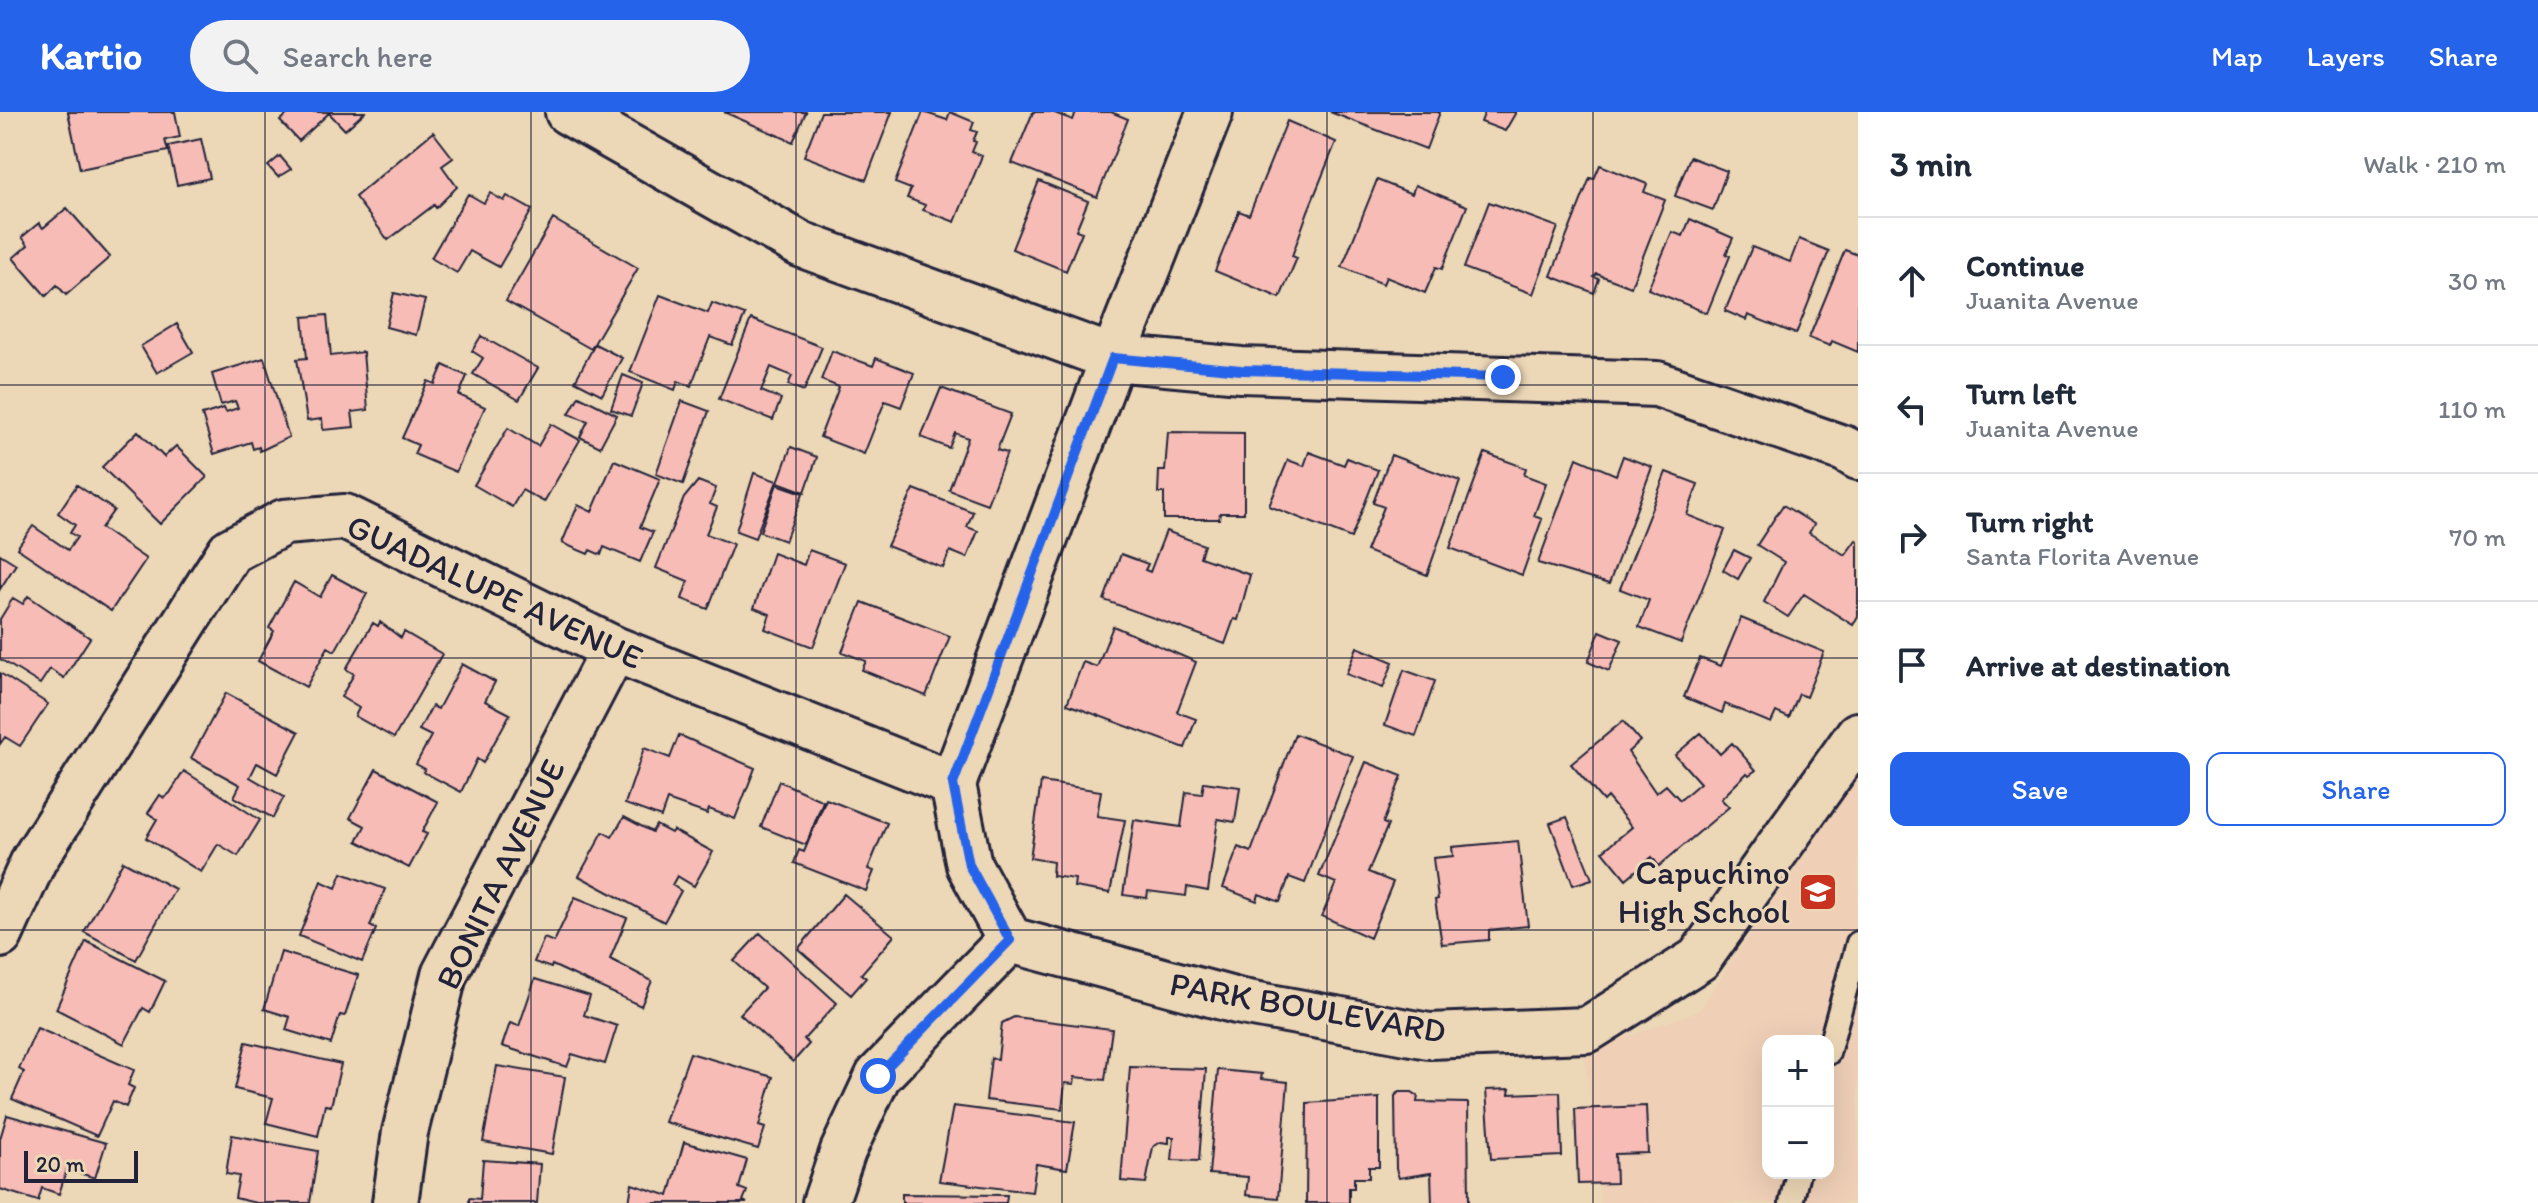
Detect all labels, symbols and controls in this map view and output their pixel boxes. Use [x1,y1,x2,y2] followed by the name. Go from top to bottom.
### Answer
[190,20,750,92] search box
[40,33,142,79] text: Kartio
[218,34,262,78] icon: search
[282,38,433,75] text: Search here
[2211,39,2263,73] text: Map
[2307,39,2385,73] text: Layers
[2429,39,2498,73] text: Share
[1890,144,1972,185] text: 3 min
[2363,148,2506,180] text: Walk · 210 m
[1966,247,2085,284] text: Continue
[1890,259,1934,303] icon: ahead
[2448,265,2506,297] text: 30 m
[1966,284,2139,316] text: Juanita Avenue
[1485,359,1521,395] route end
[1966,375,2077,412] text: Turn left
[1890,387,1934,431] icon: left
[2438,393,2506,425] text: 110 m
[1966,412,2139,444] text: Juanita Avenue
[1966,503,2094,540] text: Turn right
[340,505,649,678] street label: GUADALUPE AVENUE
[1890,515,1934,559] icon: right
[2449,521,2506,553] text: 70 m
[1966,540,2199,572] text: Santa Florita Avenue
[1890,643,1934,687] icon: arrive
[1966,647,2230,684] text: Arrive at destination
[1890,752,2190,826] button: Save
[2206,752,2506,826] button: Share
[427,753,574,996] street label: BONITA AVENUE
[1618,852,1790,932] place label: Capuchino High School
[1797,871,1839,913] school or university icon: Capuchino High School
[1167,963,1449,1052] street label: PARK BOULEVARD
[1762,1035,1834,1179] map controls
[1762,1035,1834,1107] button: +
[860,1058,896,1094] route start
[1762,1107,1834,1179] button: −
[24,1147,138,1183] scale bar
[36,1151,85,1178] text: 20 m

